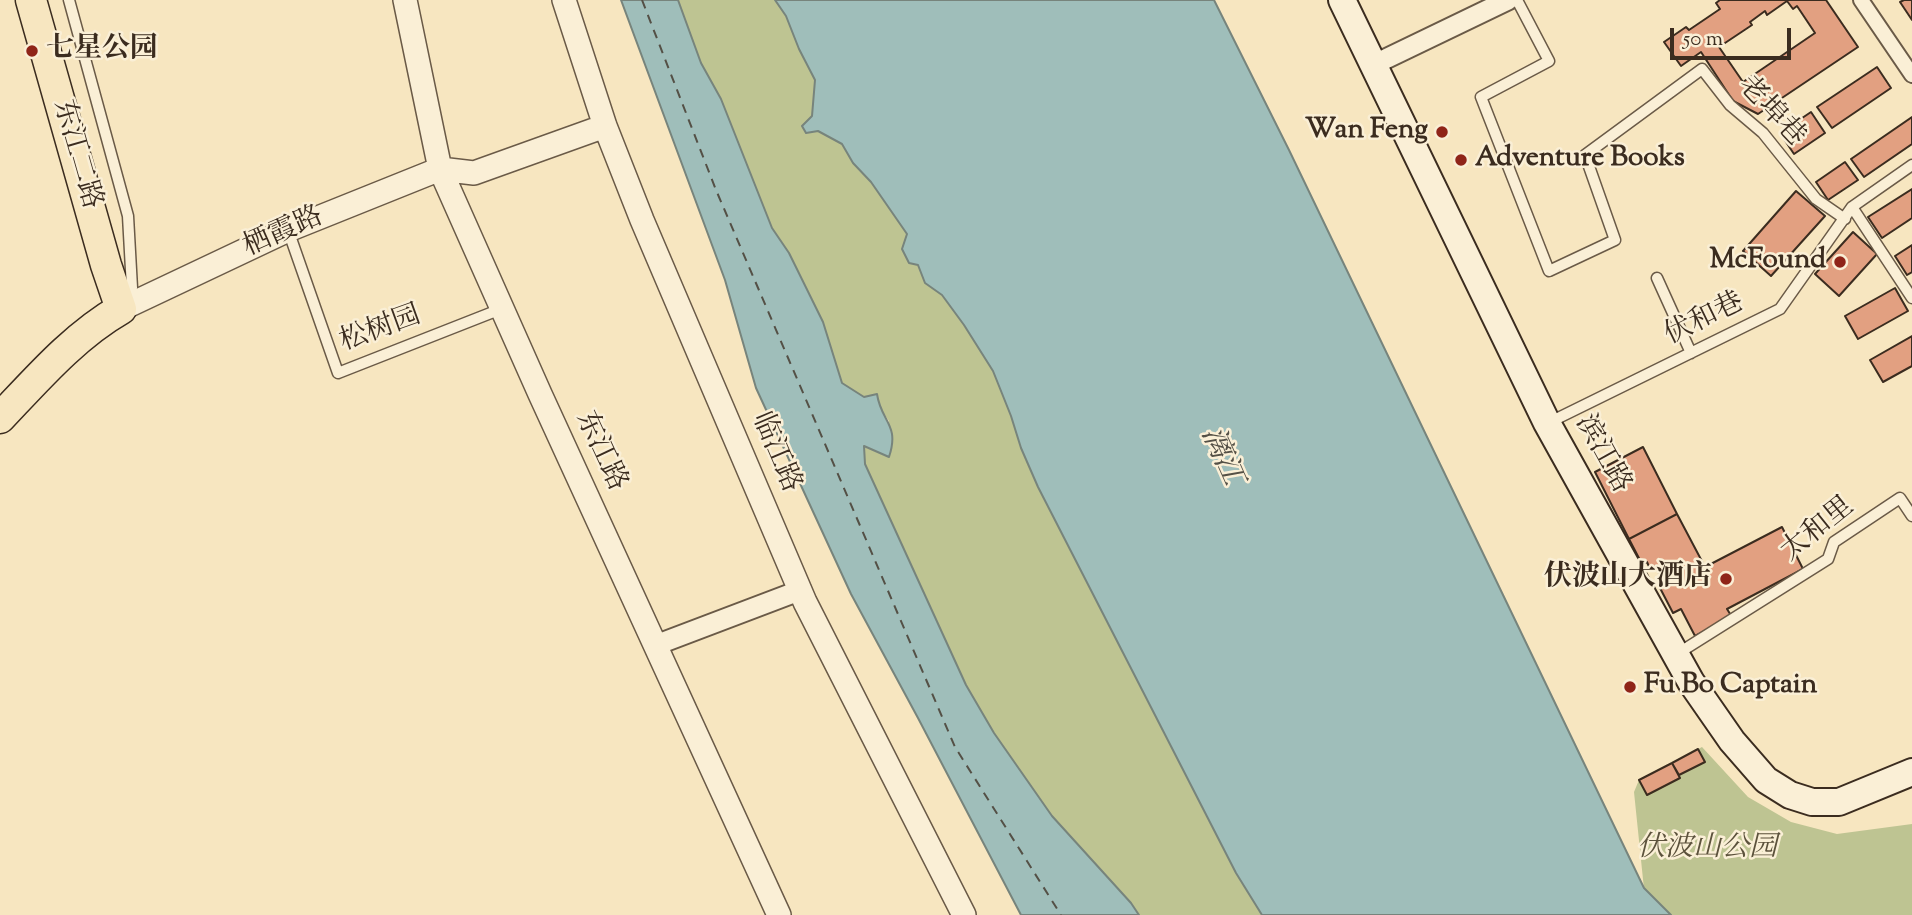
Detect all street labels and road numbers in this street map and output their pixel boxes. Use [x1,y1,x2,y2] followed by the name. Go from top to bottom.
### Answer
[1729,71,1811,155] street label: 老埠巷
[43,97,107,213] street label: 东江二路
[239,202,329,266] street label: 栖霞路
[1660,287,1750,355] street label: 伏和巷
[336,301,426,361] street label: 松树园
[566,407,632,497] street label: 东江路
[742,408,806,498] street label: 临江路
[1566,410,1636,500] street label: 滨江路
[1776,492,1862,570] street label: 太和里

